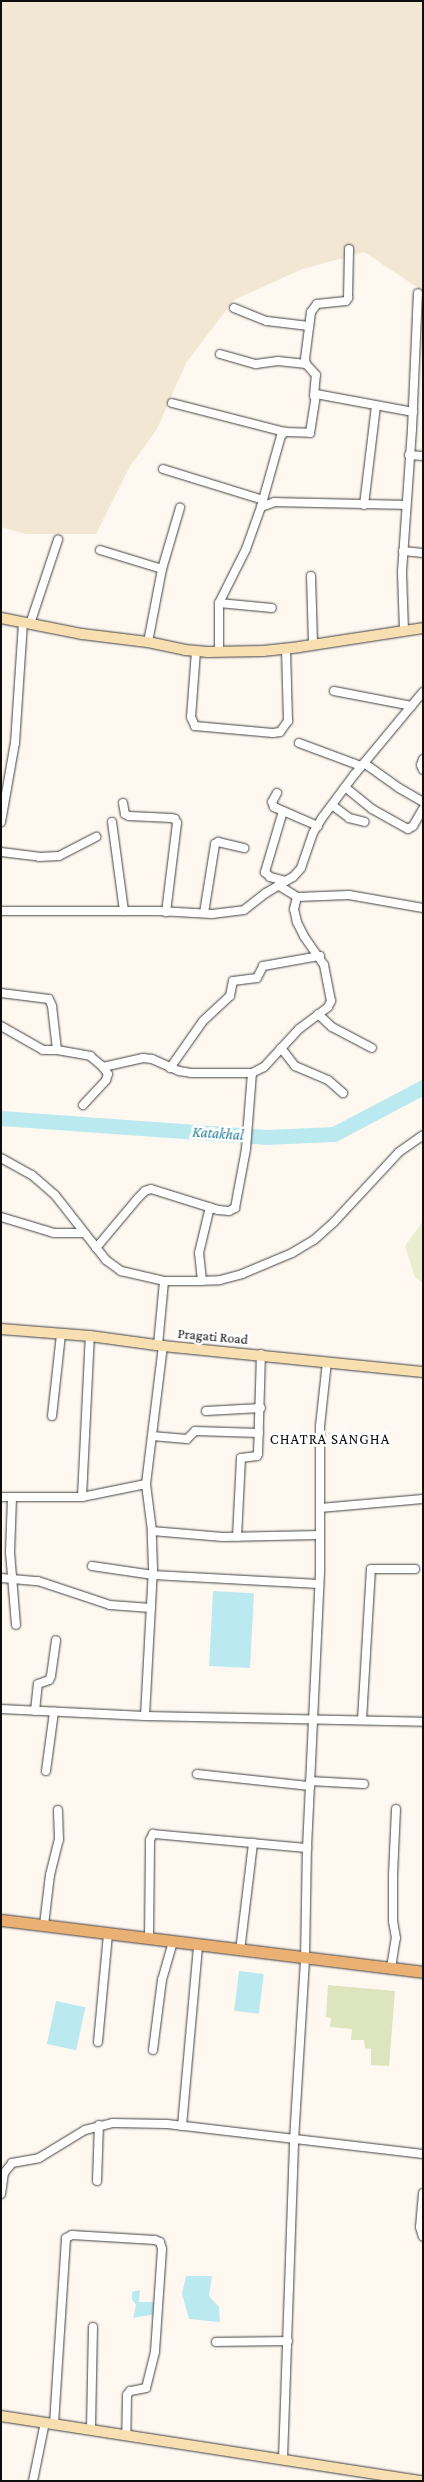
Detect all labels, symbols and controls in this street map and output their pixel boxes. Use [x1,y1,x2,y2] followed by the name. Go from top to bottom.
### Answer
[192,1123,244,1145] water label: Katakhal
[177,1325,249,1347] street label: Pragati Road
[268,1431,392,1449] district label: CHATRA SANGHA

